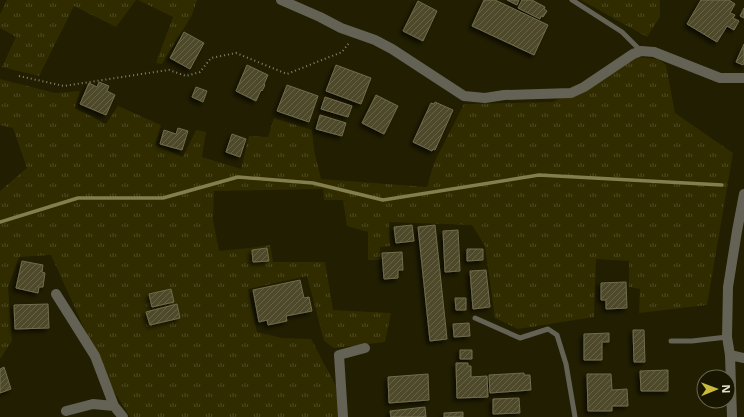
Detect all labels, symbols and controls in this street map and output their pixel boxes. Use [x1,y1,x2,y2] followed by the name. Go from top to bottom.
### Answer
[696,369,736,409] north arrow
[719,384,734,393] text: N

